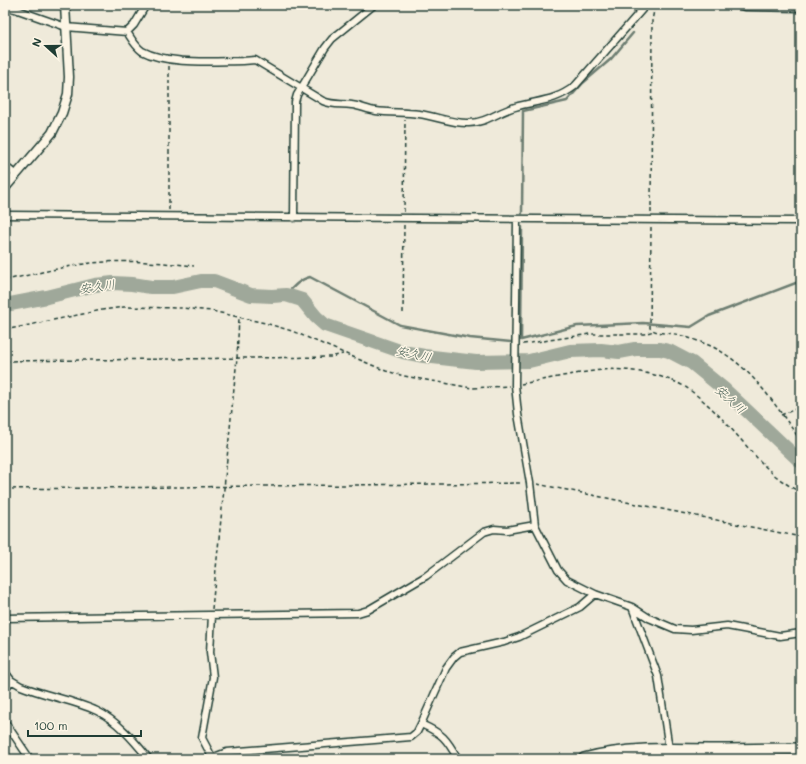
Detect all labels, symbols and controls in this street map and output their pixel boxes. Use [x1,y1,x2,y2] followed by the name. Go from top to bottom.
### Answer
[26,26,66,66] north arrow
[28,36,45,49] text: N
[78,276,116,296] water label: 安久川
[395,341,433,365] water label: 安久川
[712,381,750,417] water label: 安久川
[28,712,141,738] scale bar
[34,717,68,733] text: 100 m

